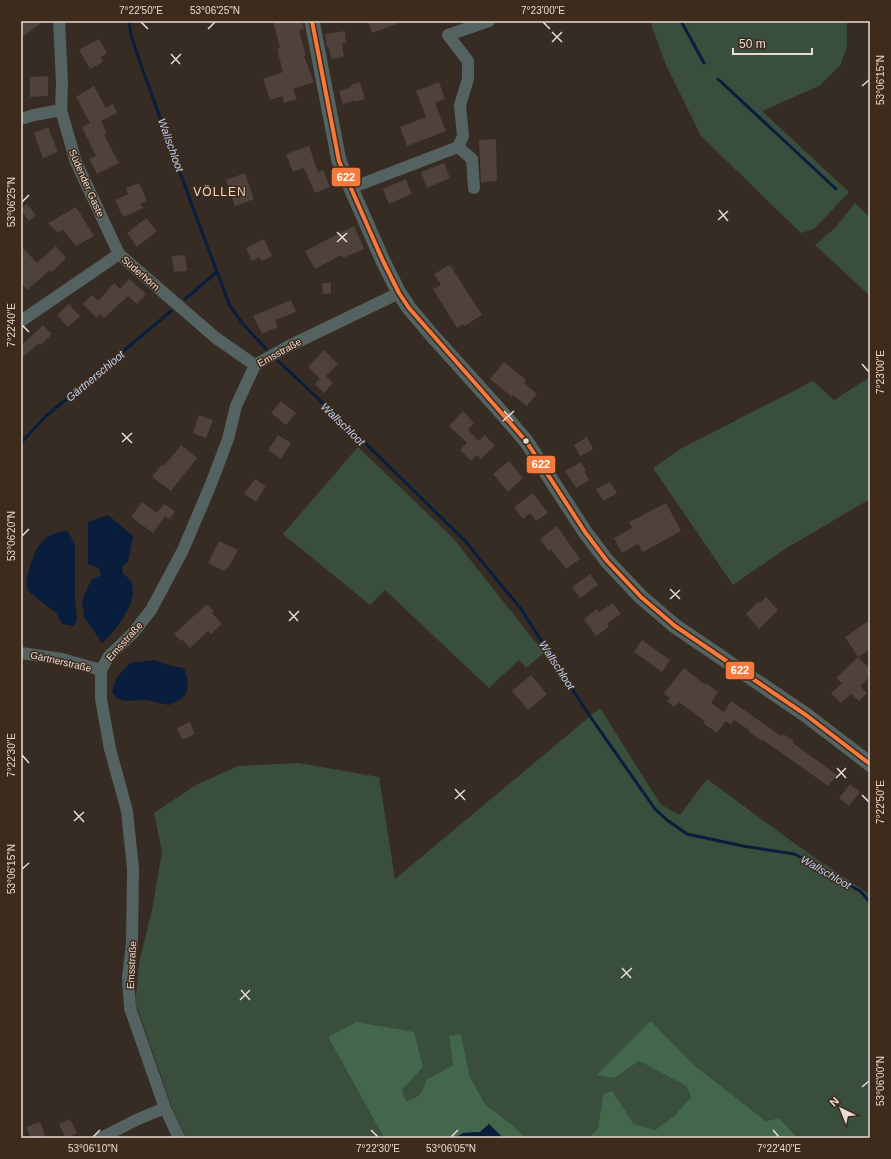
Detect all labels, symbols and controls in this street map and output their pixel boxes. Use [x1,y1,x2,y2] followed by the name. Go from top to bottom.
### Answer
[119,5,163,16] text: 7°22'50"E
[190,5,240,16] text: 53°06'25"N
[521,5,565,16] text: 7°23'00"E
[733,30,812,56] scale bar
[739,37,766,51] text: 50 m
[875,55,886,105] text: 53°06'15"N
[156,117,187,174] water label: Wallschloot
[67,148,107,219] street label: Südender Gaste
[331,167,361,187] line badge: 622
[337,171,355,183] text: 622
[6,177,17,227] text: 53°06'25"N
[193,185,247,199] district label: VÖLLEN
[119,254,162,293] street label: Süderhörn
[6,303,17,347] text: 7°22'40"E
[255,336,303,369] street label: Emsstraße
[64,348,127,404] water label: Gärtnerschloot
[875,350,886,394] text: 7°23'00"E
[319,400,368,448] water label: Wallschloot
[521,436,531,446] unlabelled marker
[526,455,556,474] line badge: 622
[532,458,550,470] text: 622
[6,511,17,561] text: 53°06'20"N
[104,619,145,663] street label: Emsstraße
[537,638,578,693] water label: Wallschloot
[29,649,93,674] street label: Gärtnerstraße
[725,661,755,680] line badge: 622
[731,664,749,676] text: 622
[6,733,17,777] text: 7°22'30"E
[875,780,886,824] text: 7°22'50"E
[6,844,17,894] text: 53°06'15"N
[799,853,854,892] water label: Wallschloot
[125,940,138,989] street label: Emsstraße
[875,1056,886,1106] text: 53°06'00"N
[821,1089,861,1129] north arrow
[827,1095,841,1109] text: N
[68,1143,118,1154] text: 53°06'10"N
[356,1143,400,1154] text: 7°22'30"E
[426,1143,476,1154] text: 53°06'05"N
[757,1143,801,1154] text: 7°22'40"E

